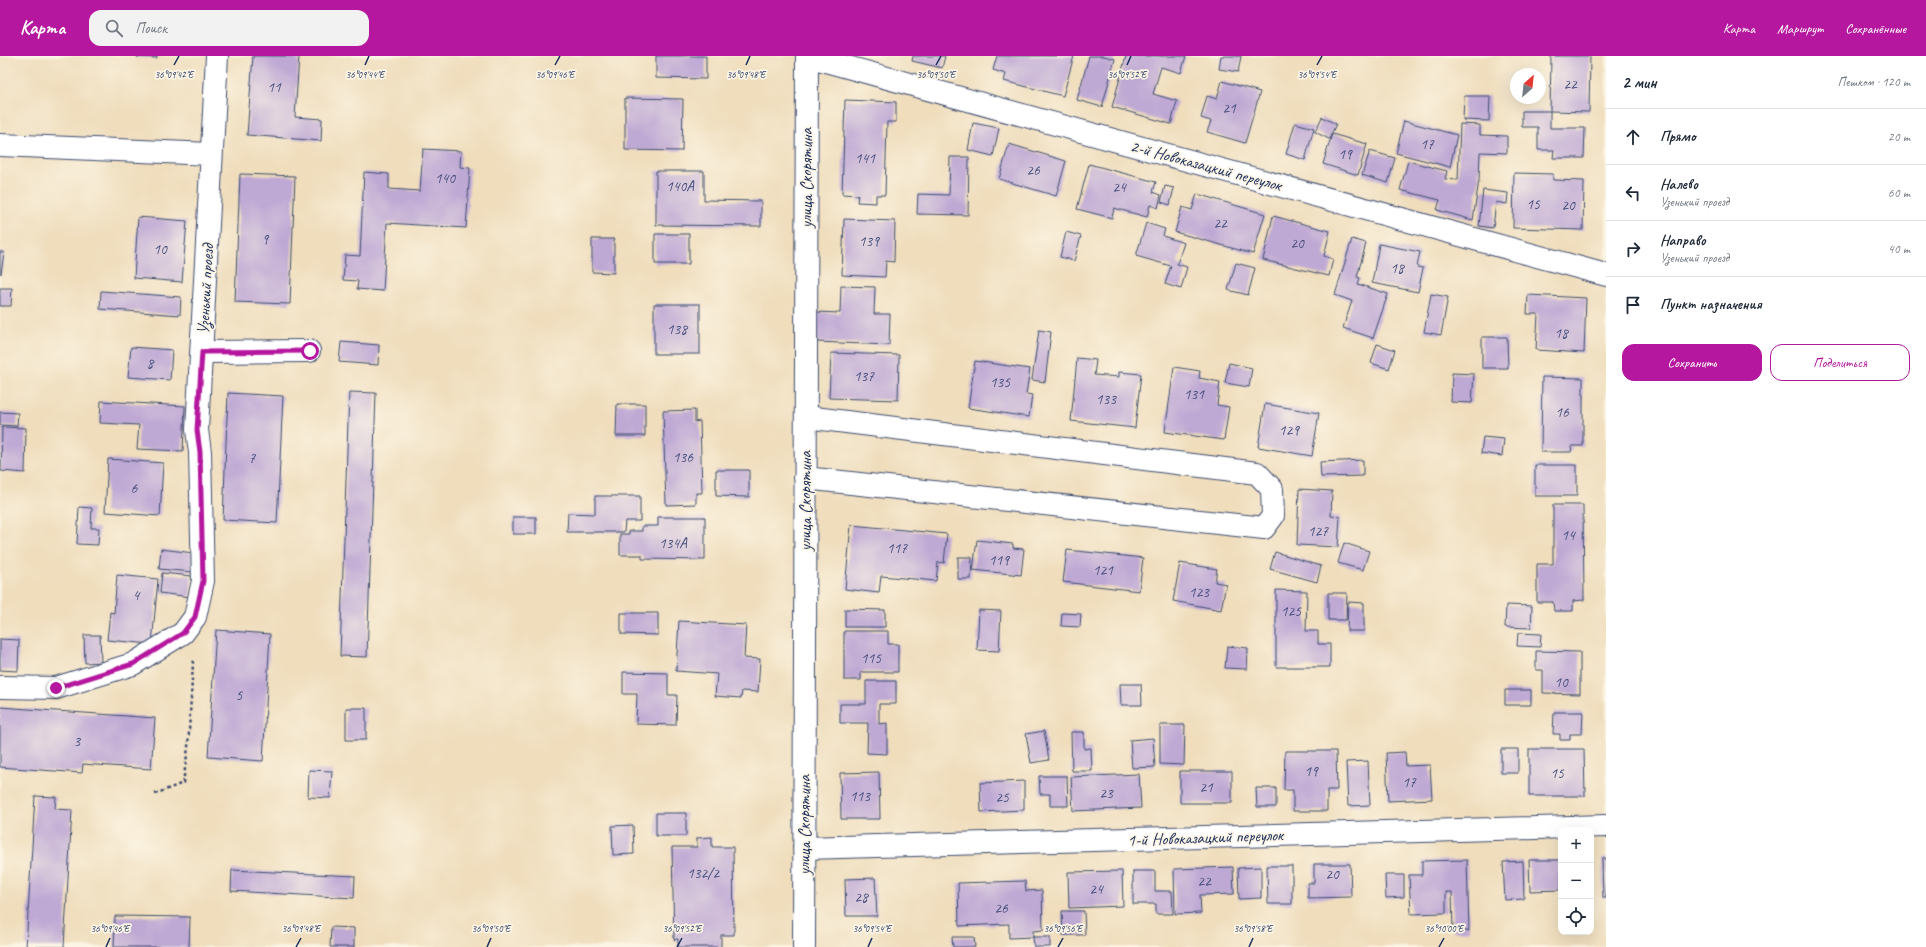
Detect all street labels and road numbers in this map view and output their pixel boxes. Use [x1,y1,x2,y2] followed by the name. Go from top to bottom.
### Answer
[796,127,817,229] street label: улица Скорятина
[1128,135,1285,196] street label: 2-й Новоказацкий переулок
[193,241,219,335] street label: Узенький проезд
[795,450,816,552] street label: улица Скорятина
[794,774,815,876] street label: улица Скорятина
[1127,824,1285,851] street label: 1-й Новоказацкий переулок

